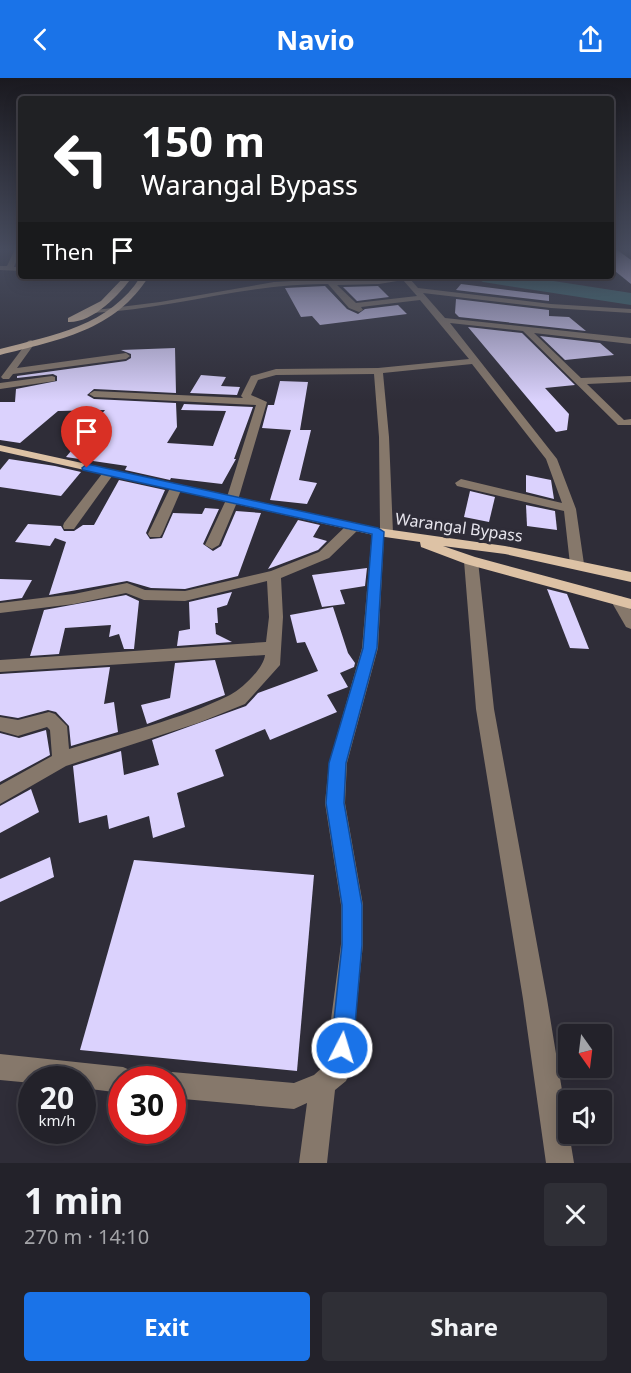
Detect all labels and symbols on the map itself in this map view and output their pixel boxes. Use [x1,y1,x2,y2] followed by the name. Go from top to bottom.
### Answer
[61,406,112,468] pin
[394,507,524,547] street label: Warangal Bypass
[310,1016,374,1080] position arrow
[558,1024,612,1078] north arrow
[108,1066,186,1144] speed limit sign: 30

